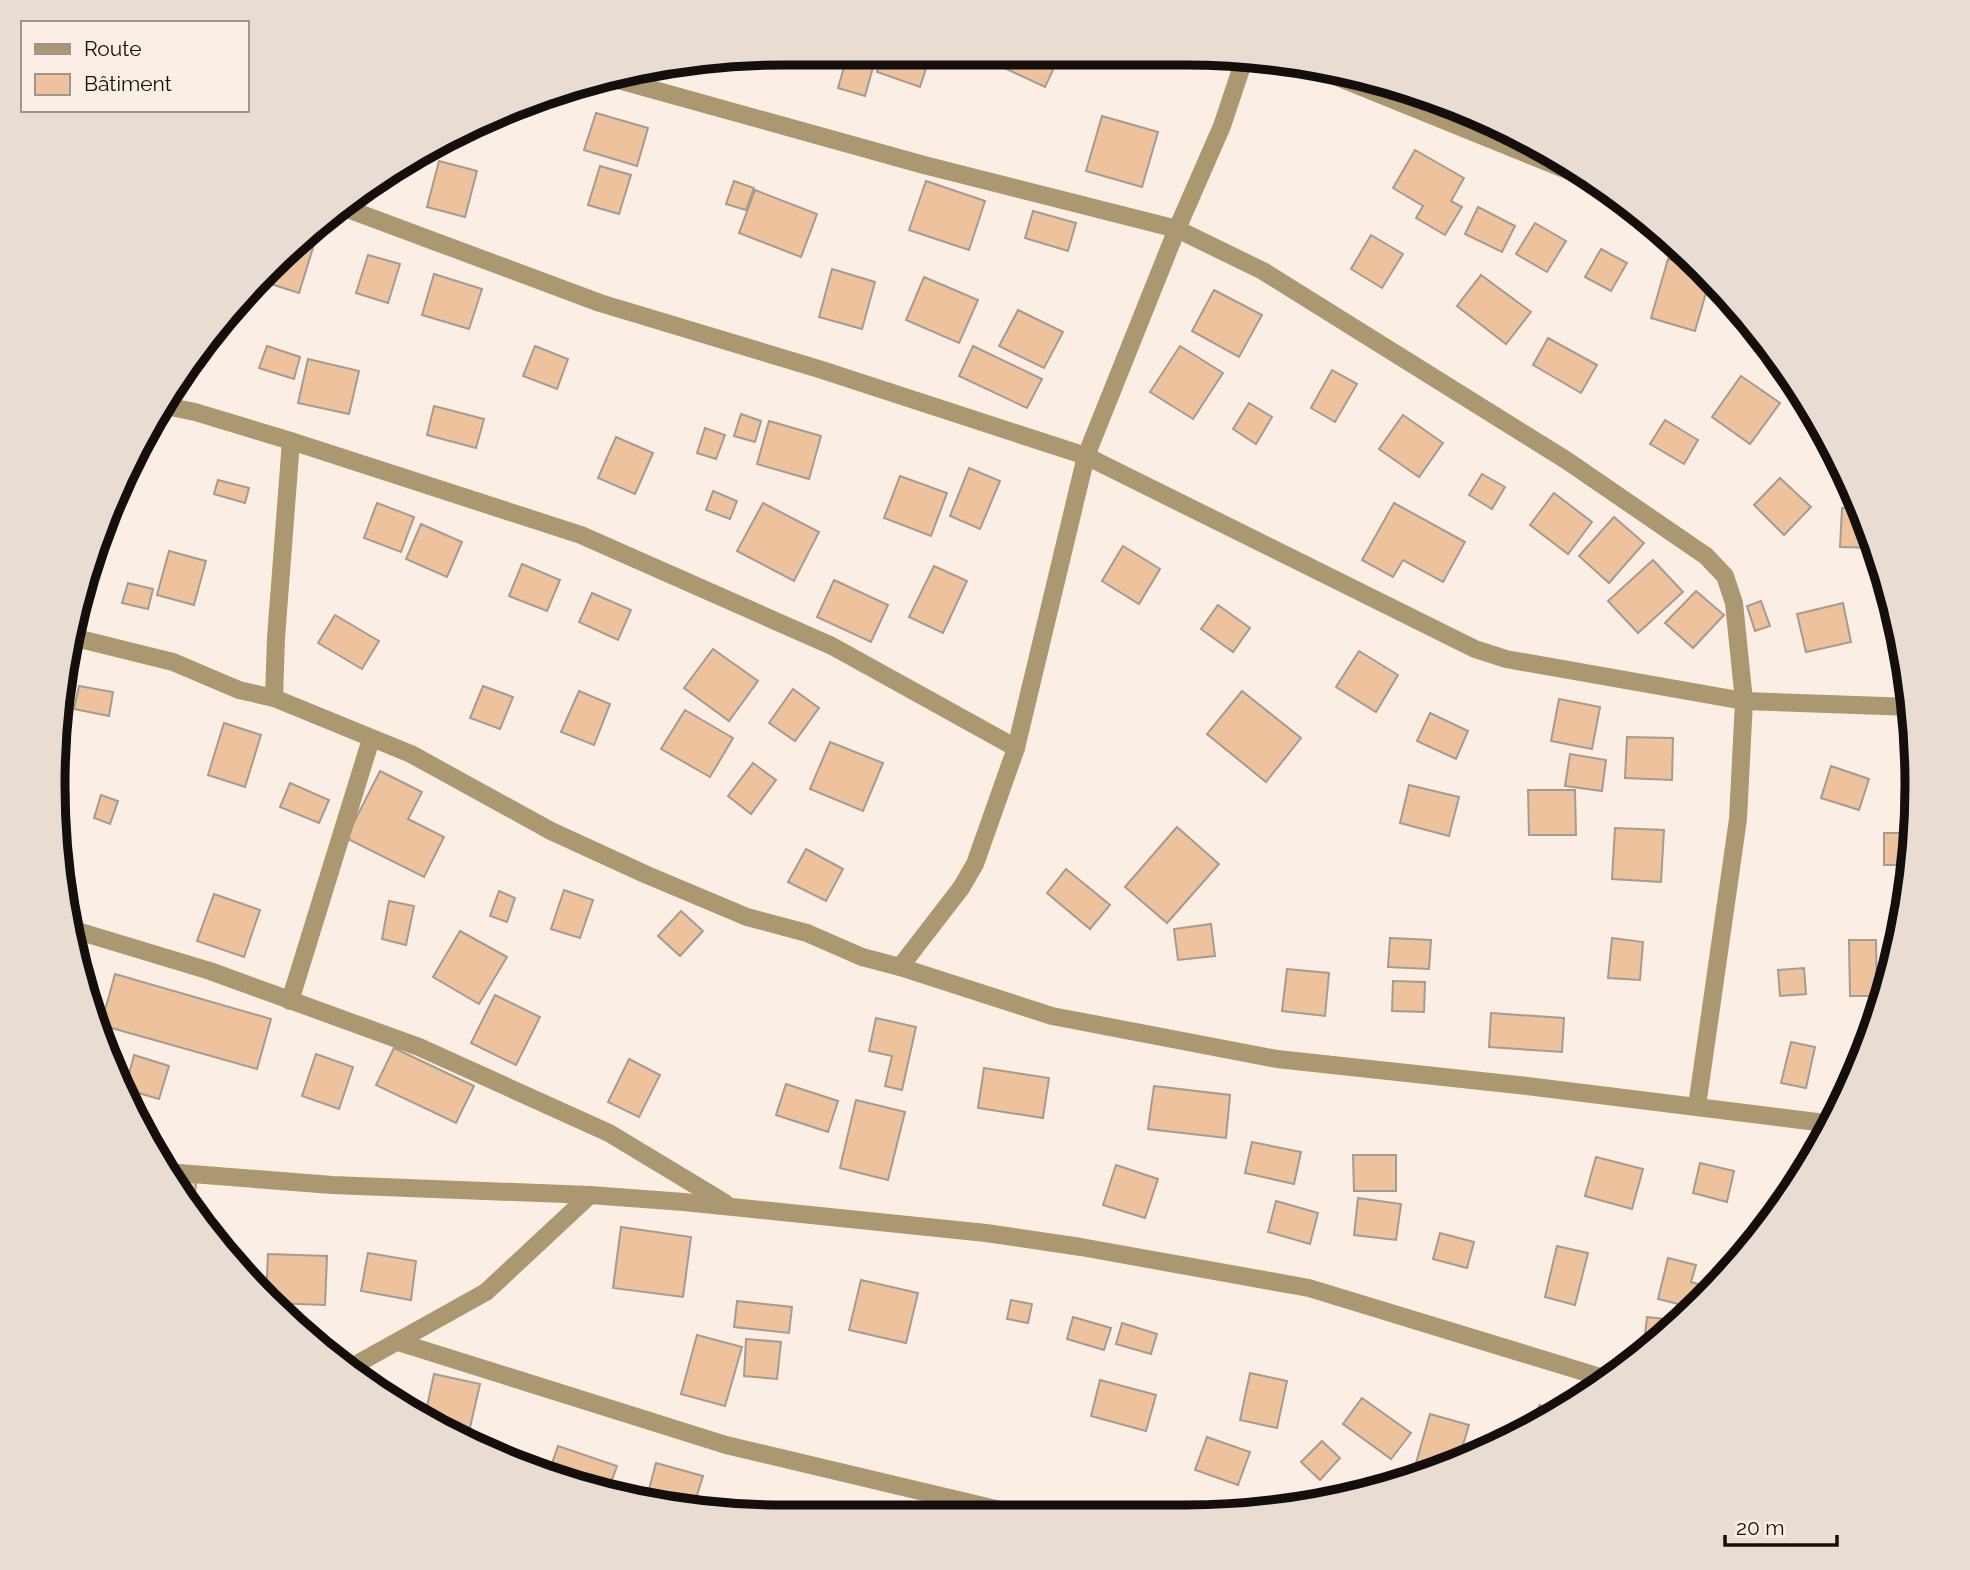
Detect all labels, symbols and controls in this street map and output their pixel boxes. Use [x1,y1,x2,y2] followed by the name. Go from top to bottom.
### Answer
[21,21,248,112] legend
[84,36,142,61] text: Route
[84,71,172,96] text: Bâtiment
[1725,1504,1837,1548] scale bar
[1736,1515,1784,1540] text: 20 m

